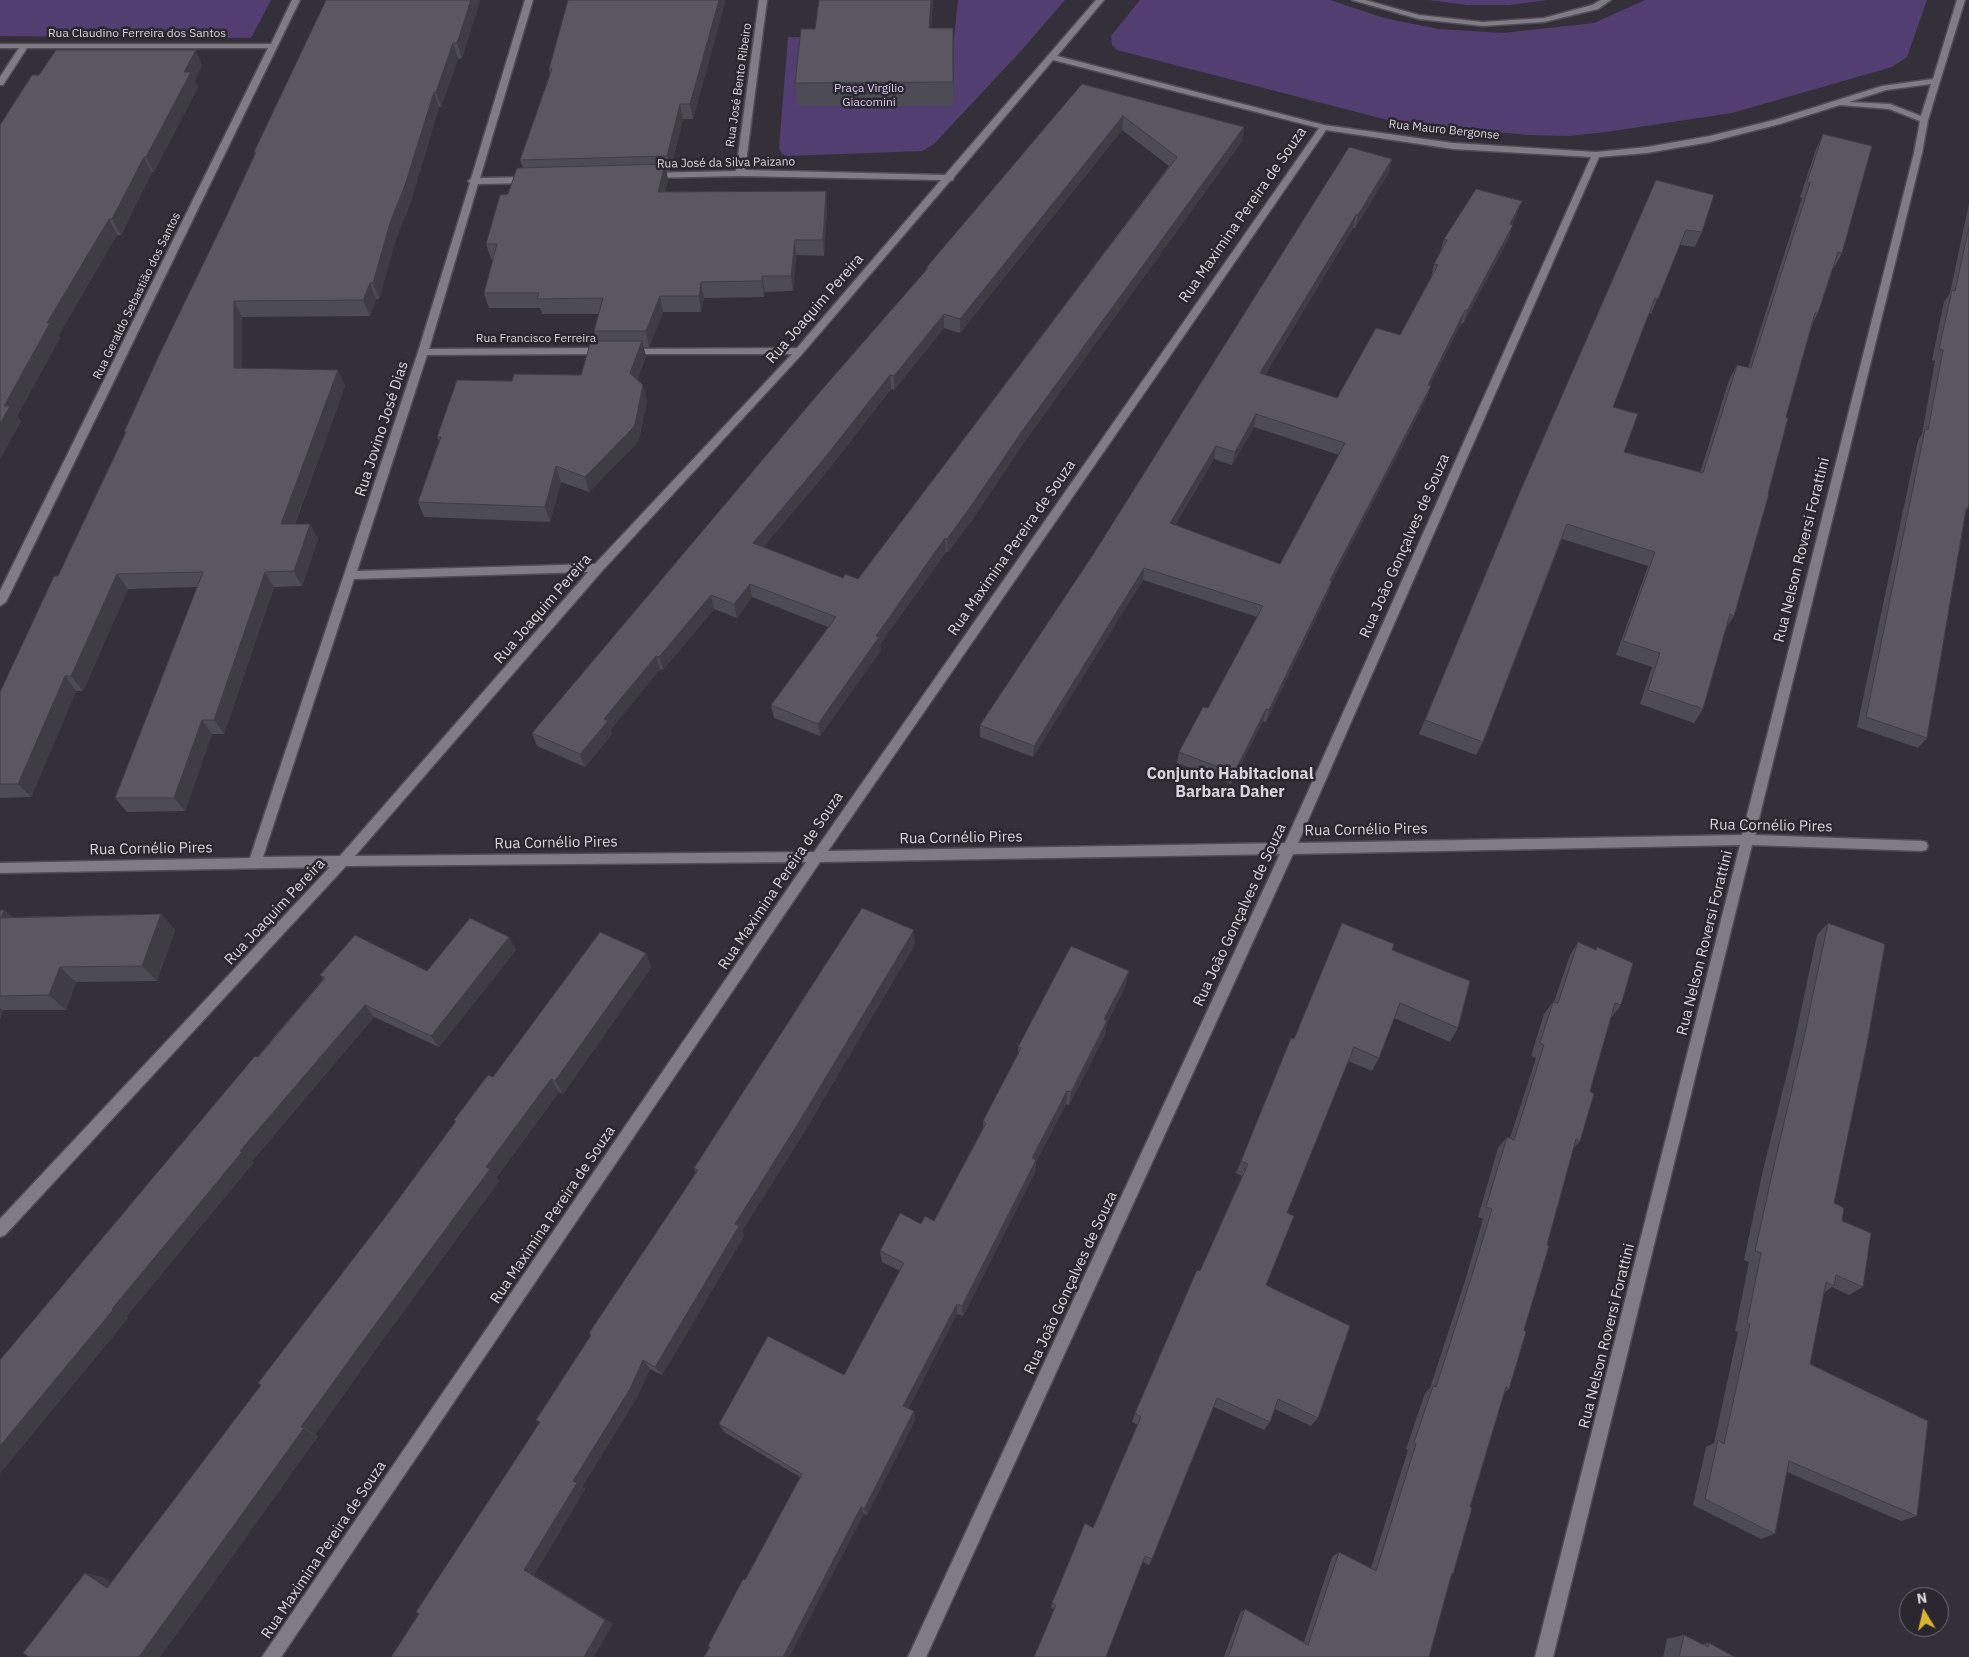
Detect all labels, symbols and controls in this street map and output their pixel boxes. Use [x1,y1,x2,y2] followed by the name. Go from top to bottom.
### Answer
[723,22,755,148] street label: Rua José Bento Ribeiro
[48,27,226,41] street label: Rua Claudino Ferreira dos Santos
[834,82,904,110] park label: Praça Virgílio Giacomini
[1388,117,1500,143] street label: Rua Mauro Bergonse
[1175,124,1311,306] street label: Rua Maximina Pereira de Souza
[657,155,795,171] street label: Rua José da Silva Paizano
[90,210,184,382] street label: Rua Geraldo Sebastião dos Santos
[763,251,867,367] street label: Rua Joaquim Pereira
[476,332,596,346] street label: Rua Francisco Ferreira
[352,359,412,499] street label: Rua Jovino José Dias
[1356,451,1454,641] street label: Rua João Gonçalves de Souza
[1770,456,1834,644] street label: Rua Nelson Roversi Forattini
[944,457,1080,639] street label: Rua Maximina Pereira de Souza
[491,551,595,667] street label: Rua Joaquim Pereira
[1146,764,1314,802] district label: Conjunto Habitacional Barbara Daher
[715,789,847,973] street label: Rua Maximina Pereira de Souza
[1709,816,1833,836] street label: Rua Cornélio Pires
[1304,820,1428,840] street label: Rua Cornélio Pires
[1190,821,1290,1009] street label: Rua João Gonçalves de Souza
[899,828,1023,848] street label: Rua Cornélio Pires
[494,833,618,853] street label: Rua Cornélio Pires
[89,839,213,859] street label: Rua Cornélio Pires
[1673,849,1737,1037] street label: Rua Nelson Roversi Forattini
[221,855,329,969] street label: Rua Joaquim Pereira
[487,1123,619,1307] street label: Rua Maximina Pereira de Souza
[1021,1189,1121,1377] street label: Rua João Gonçalves de Souza
[1575,1242,1639,1430] street label: Rua Nelson Roversi Forattini
[258,1458,390,1642] street label: Rua Maximina Pereira de Souza
[1899,1587,1949,1637] north arrow
[1915,1588,1928,1608] text: N

